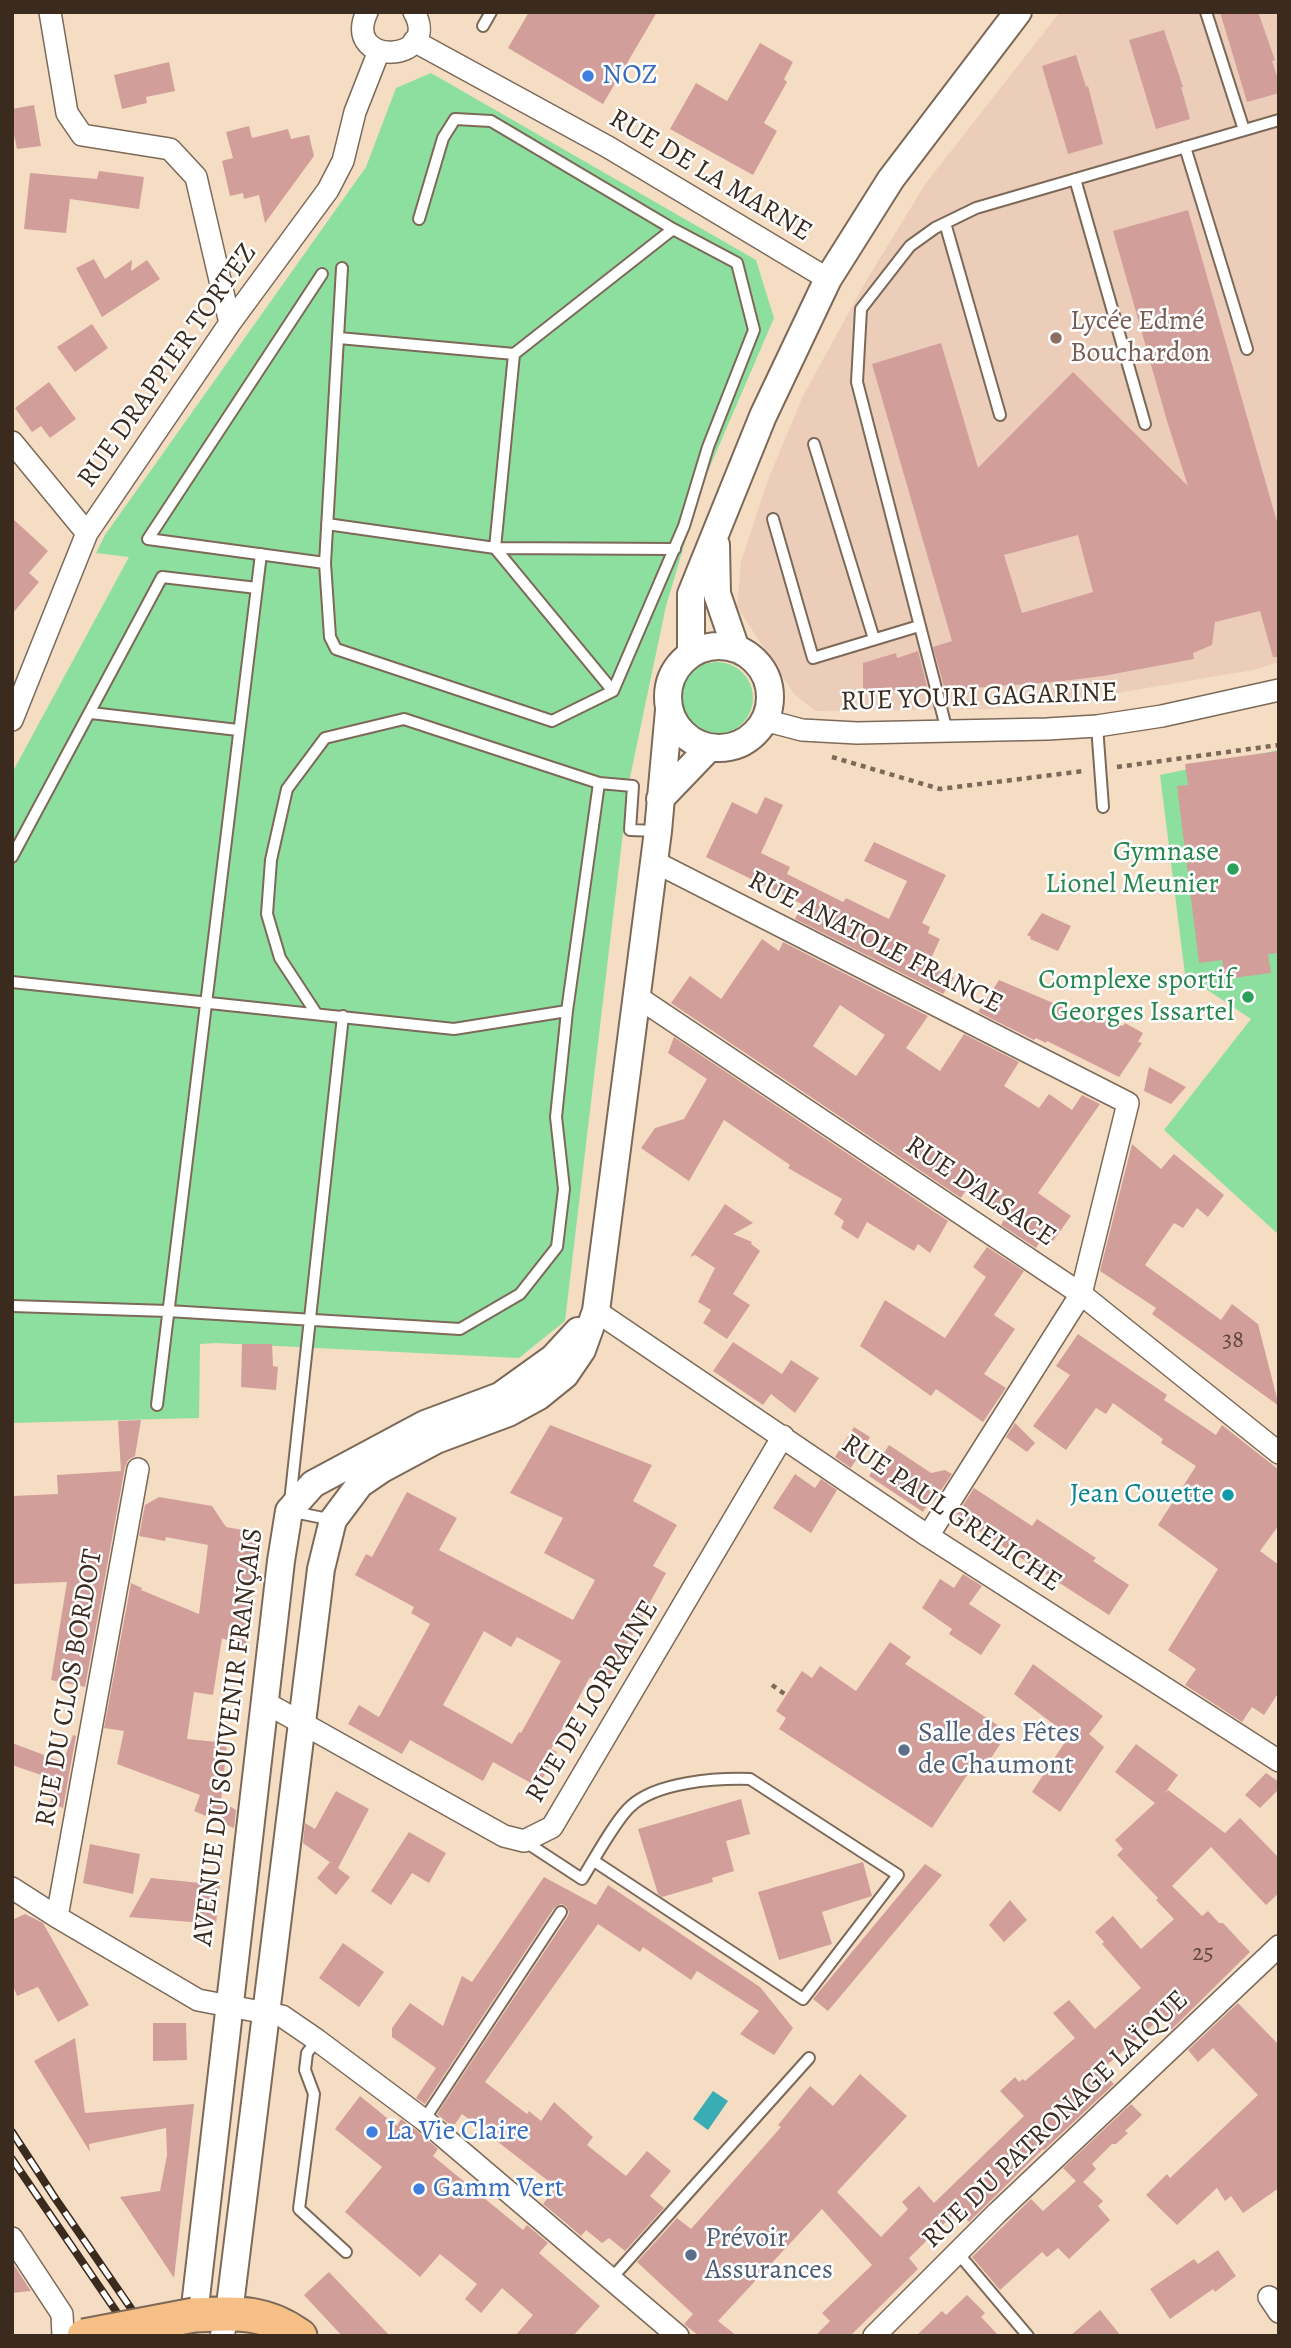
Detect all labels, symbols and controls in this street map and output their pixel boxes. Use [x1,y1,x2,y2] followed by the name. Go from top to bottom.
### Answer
[602,59,657,93] place label: NOZ
[580,68,596,84] marker: NOZ
[603,102,817,250] street label: RUE DE LA MARNE
[71,238,265,494] street label: RUE DRAPPIER TORTEZ
[1070,305,1210,371] place label: Lycée Edmé Bouchardon
[1048,330,1064,346] marker: Lycée Edmé Bouchardon
[840,676,1118,720] street label: RUE YOURI GAGARINE
[1045,836,1219,902] place label: Gymnase Lionel Meunier
[1225,861,1241,877] marker: Gymnase Lionel Meunier
[742,864,1008,1022] street label: RUE ANATOLE FRANCE
[1038,964,1234,1030] place label: Complexe sportif Georges Issartel
[1240,989,1256,1005] marker: Complexe sportif Georges Issartel
[898,1129,1062,1255] street label: RUE D'ALSACE
[1222,1327,1244,1355] house number: 38
[834,1428,1068,1600] street label: RUE PAUL GRELICHE
[1070,1478,1214,1512] place label: Jean Couette
[1220,1487,1236,1503] marker: Jean Couette
[187,1526,271,1948] street label: AVENUE DU SOUVENIR FRANÇAIS
[29,1547,111,1829] street label: RUE DU CLOS BORDOT
[519,1595,667,1809] street label: RUE DE LORRAINE
[918,1717,1080,1783] place label: Salle des Fêtes de Chaumont
[896,1742,912,1758] marker: Salle des Fêtes de Chaumont
[1192,1940,1214,1968] house number: 25
[916,1984,1196,2256] street label: RUE DU PATRONAGE LAÏQUE
[386,2115,529,2149] place label: La Vie Claire
[364,2124,380,2140] marker: La Vie Claire
[433,2172,564,2206] place label: Gamm Vert
[411,2181,427,2197] marker: Gamm Vert
[705,2222,833,2288] place label: Prévoir Assurances
[683,2247,699,2263] marker: Prévoir Assurances

